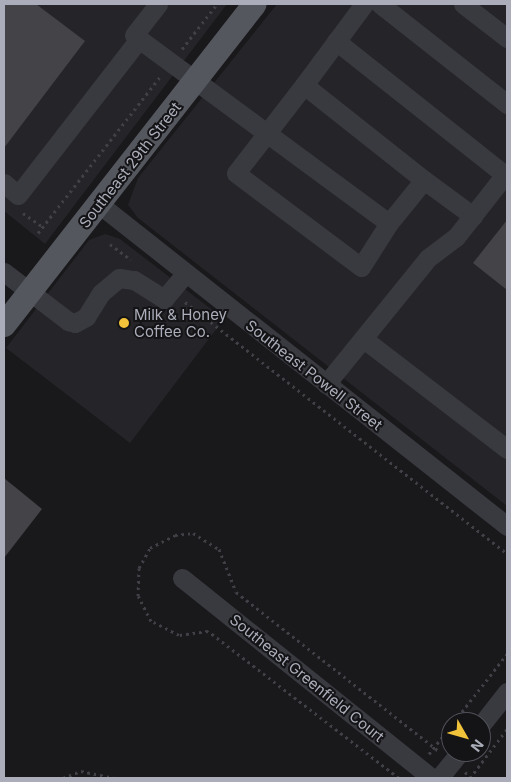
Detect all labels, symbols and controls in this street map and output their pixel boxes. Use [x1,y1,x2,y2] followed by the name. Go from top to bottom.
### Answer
[75,99,185,231] street label: Southeast 29th Street
[134,305,227,340] place label: Milk & Honey Coffee Co.
[242,316,386,434] street label: Southeast Powell Street
[118,317,130,329] marker: Milk & Honey Coffee Co.
[226,610,388,746] street label: Southeast Greenfield Court
[441,712,491,762] north arrow
[467,736,487,755] text: N

